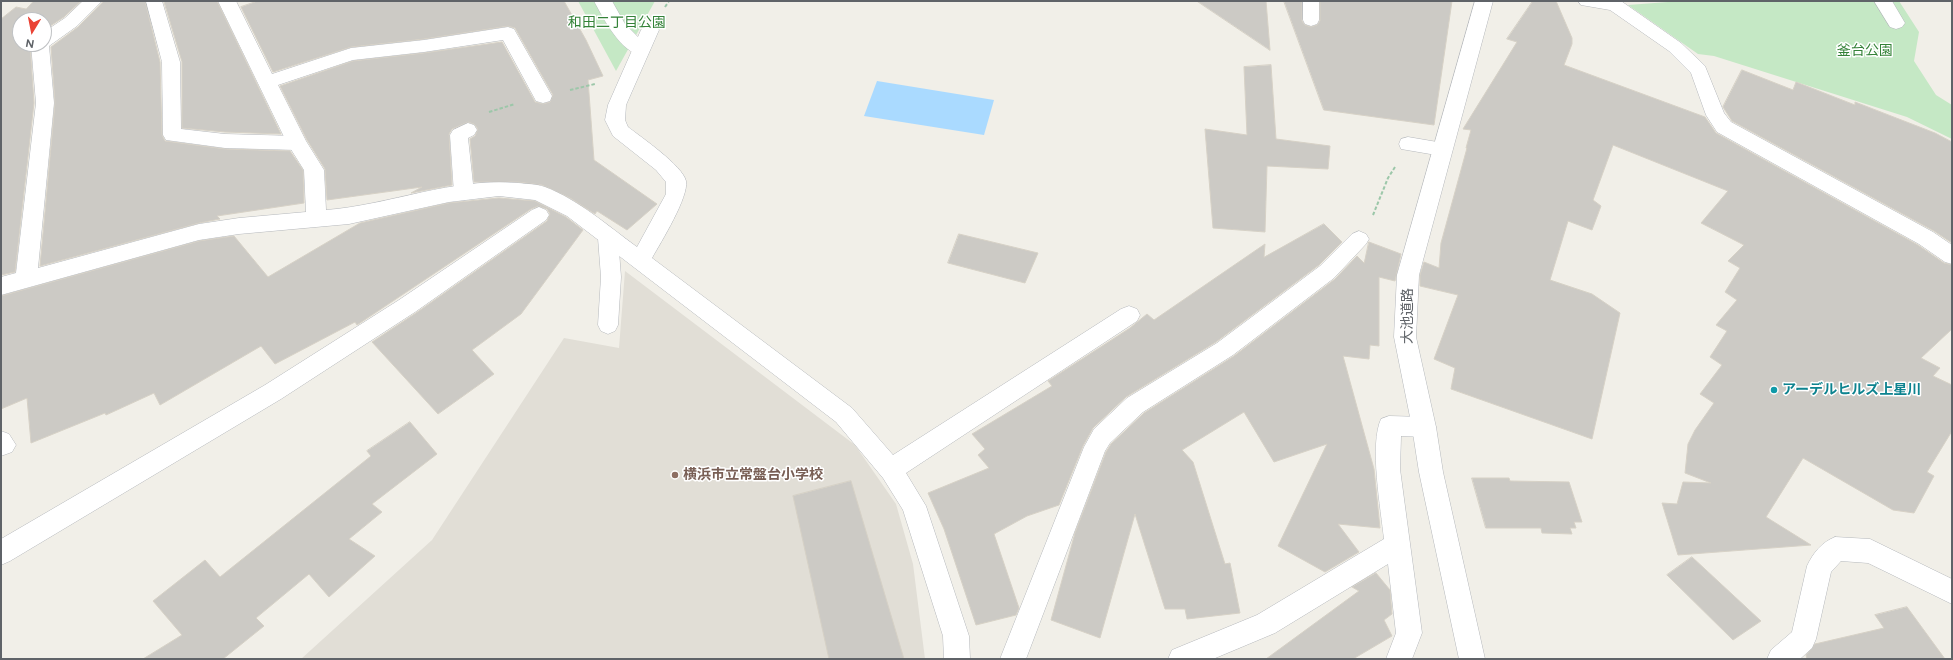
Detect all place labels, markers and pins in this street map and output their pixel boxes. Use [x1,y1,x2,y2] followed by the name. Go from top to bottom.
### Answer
[1782,382,1921,398] place label: アーデルヒルズ上星川
[1769,385,1779,395] marker: アーデルヒルズ上星川
[683,467,823,483] place label: 横浜市立常盤台小学校
[670,470,680,480] marker: 横浜市立常盤台小学校

